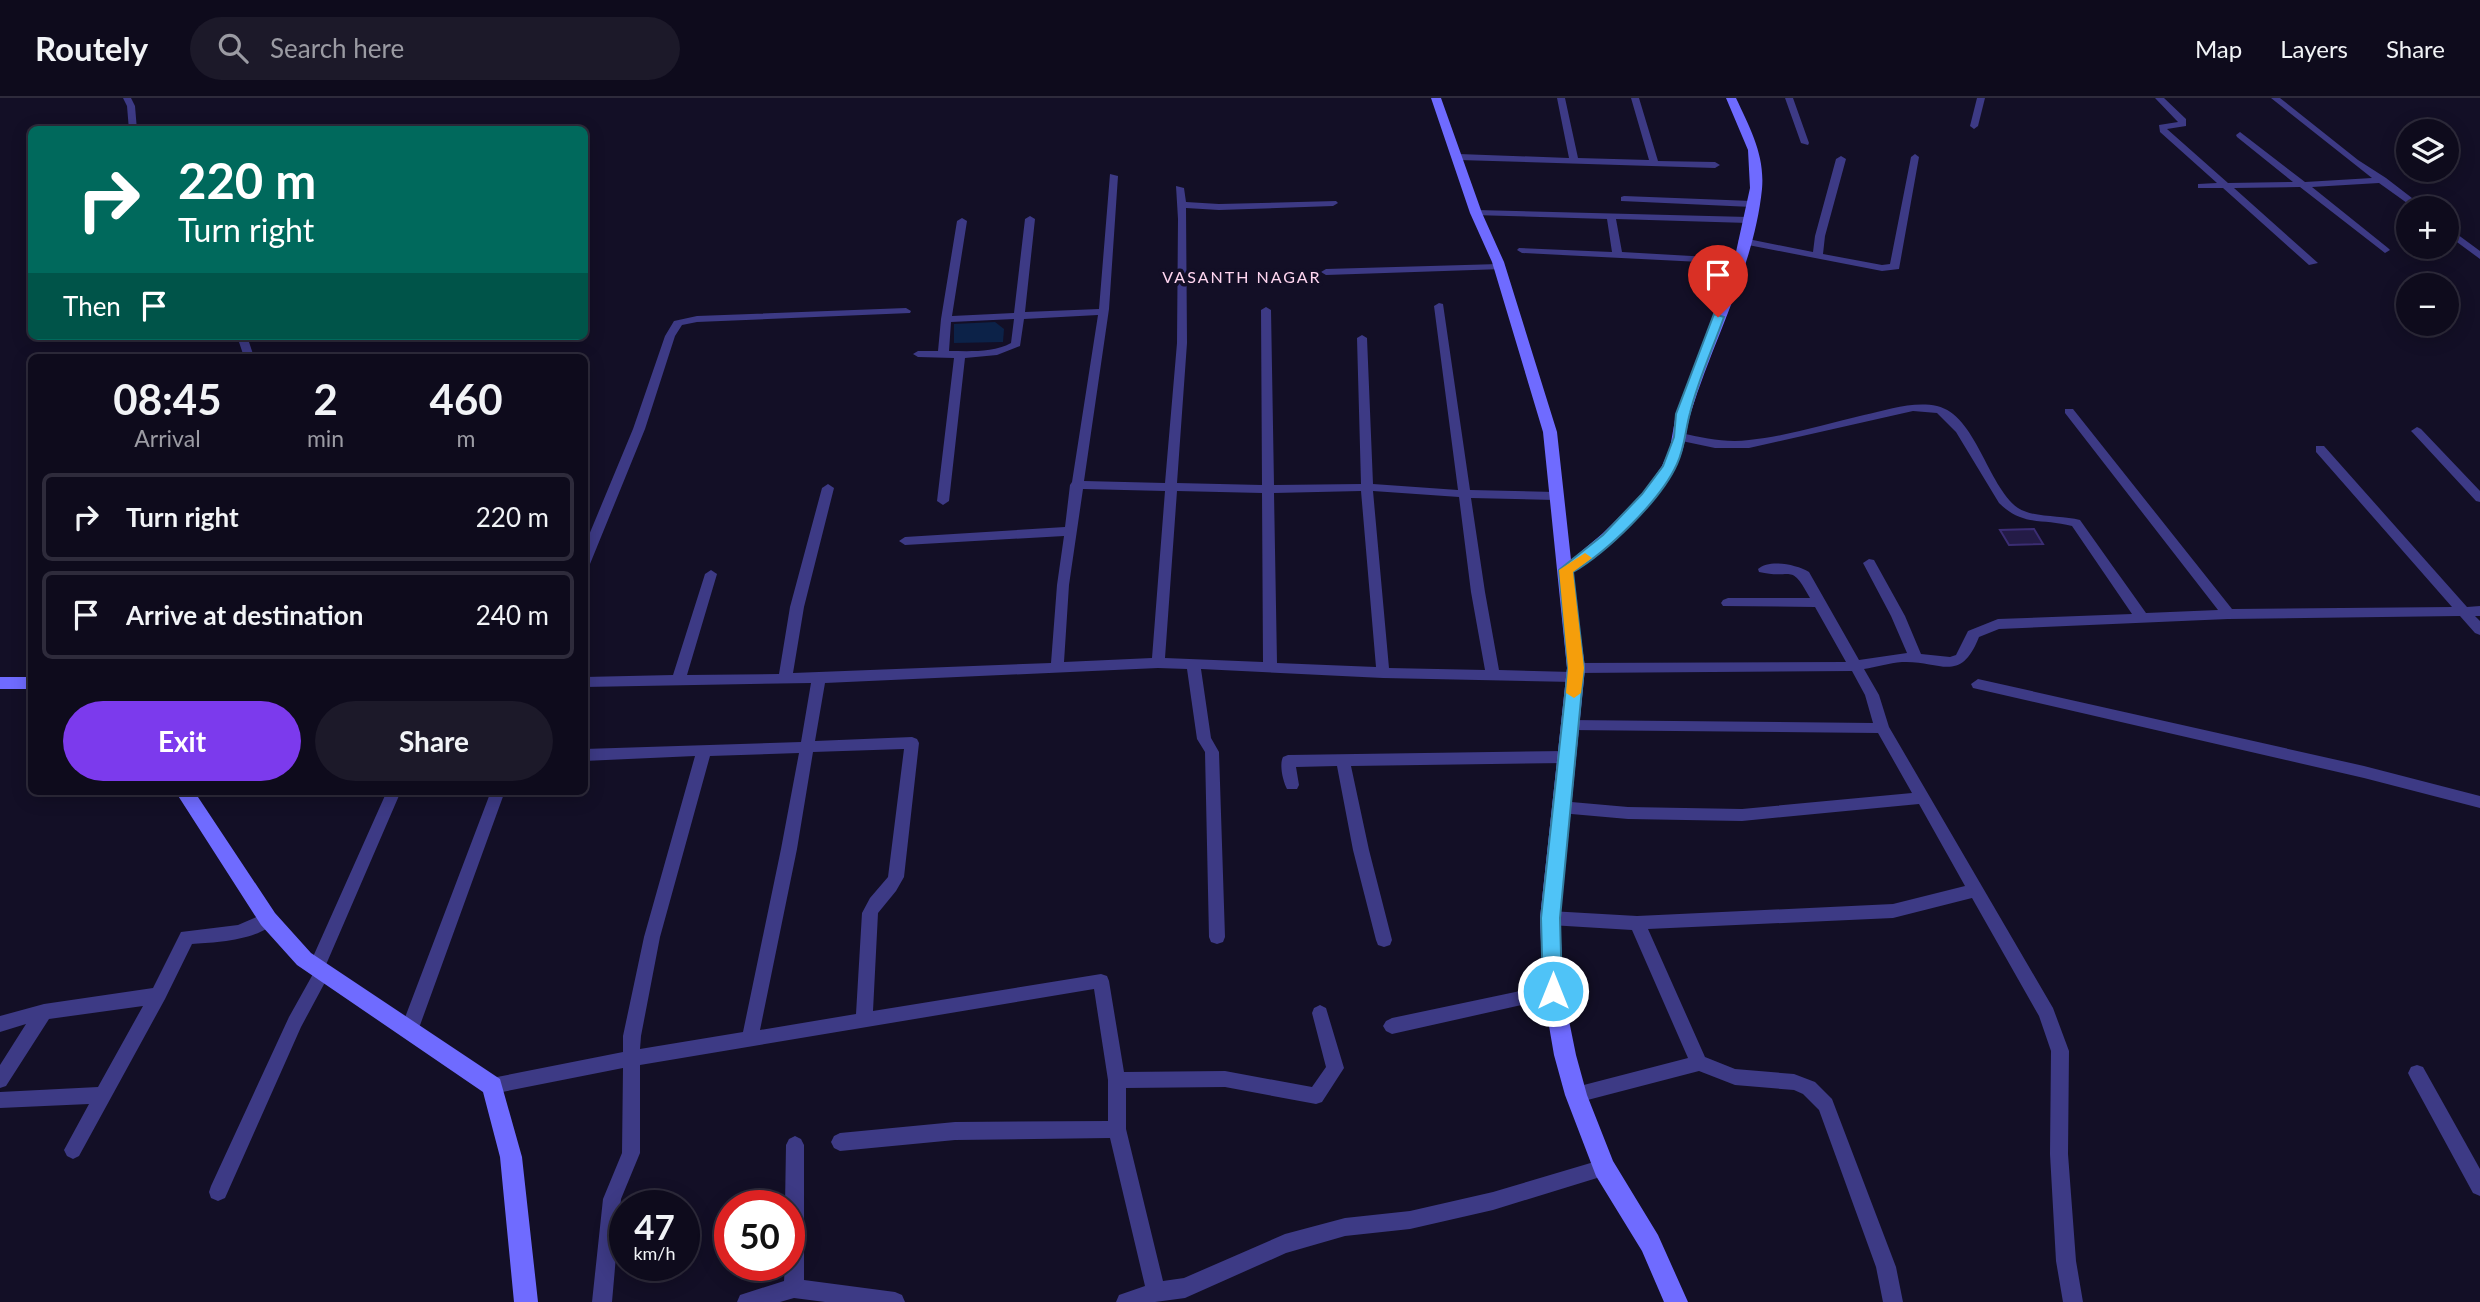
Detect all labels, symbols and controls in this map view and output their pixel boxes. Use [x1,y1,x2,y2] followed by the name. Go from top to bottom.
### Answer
[190,17,680,80] search box
[35,28,148,68] text: Routely
[214,29,252,67] icon: search
[270,32,404,64] text: Search here
[2195,34,2242,63] text: Map
[2280,34,2348,63] text: Layers
[2386,34,2445,63] text: Share
[2396,119,2459,336] map controls
[2396,119,2459,182] button: layers
[178,151,316,209] text: 220 m
[63,154,154,245] icon: right
[2396,196,2459,259] button: +
[178,210,314,249] text: Turn right
[1688,245,1748,317] pin
[1699,256,1737,294] icon: arrive
[1162,267,1322,286] district label: VASANTH NAGAR
[2396,273,2459,336] button: −
[135,287,173,325] icon: arrive
[63,290,121,322] text: Then
[113,374,222,424] text: 08:45
[313,374,338,424] text: 2
[430,374,503,424] text: 460
[134,424,201,452] text: Arrival
[307,424,344,452] text: min
[457,424,476,452] text: m
[67,498,105,536] icon: right
[126,501,239,533] text: Turn right
[476,501,549,533] text: 220 m
[67,596,105,634] icon: arrive
[126,599,363,631] text: Arrive at destination
[476,599,549,631] text: 240 m
[63,701,301,781] button: Exit
[315,701,553,781] button: Share
[1516,954,1590,1028] position arrow
[714,1190,805,1281] speed limit sign: 50
[634,1205,675,1247] text: 47
[633,1242,676,1264] text: km/h

